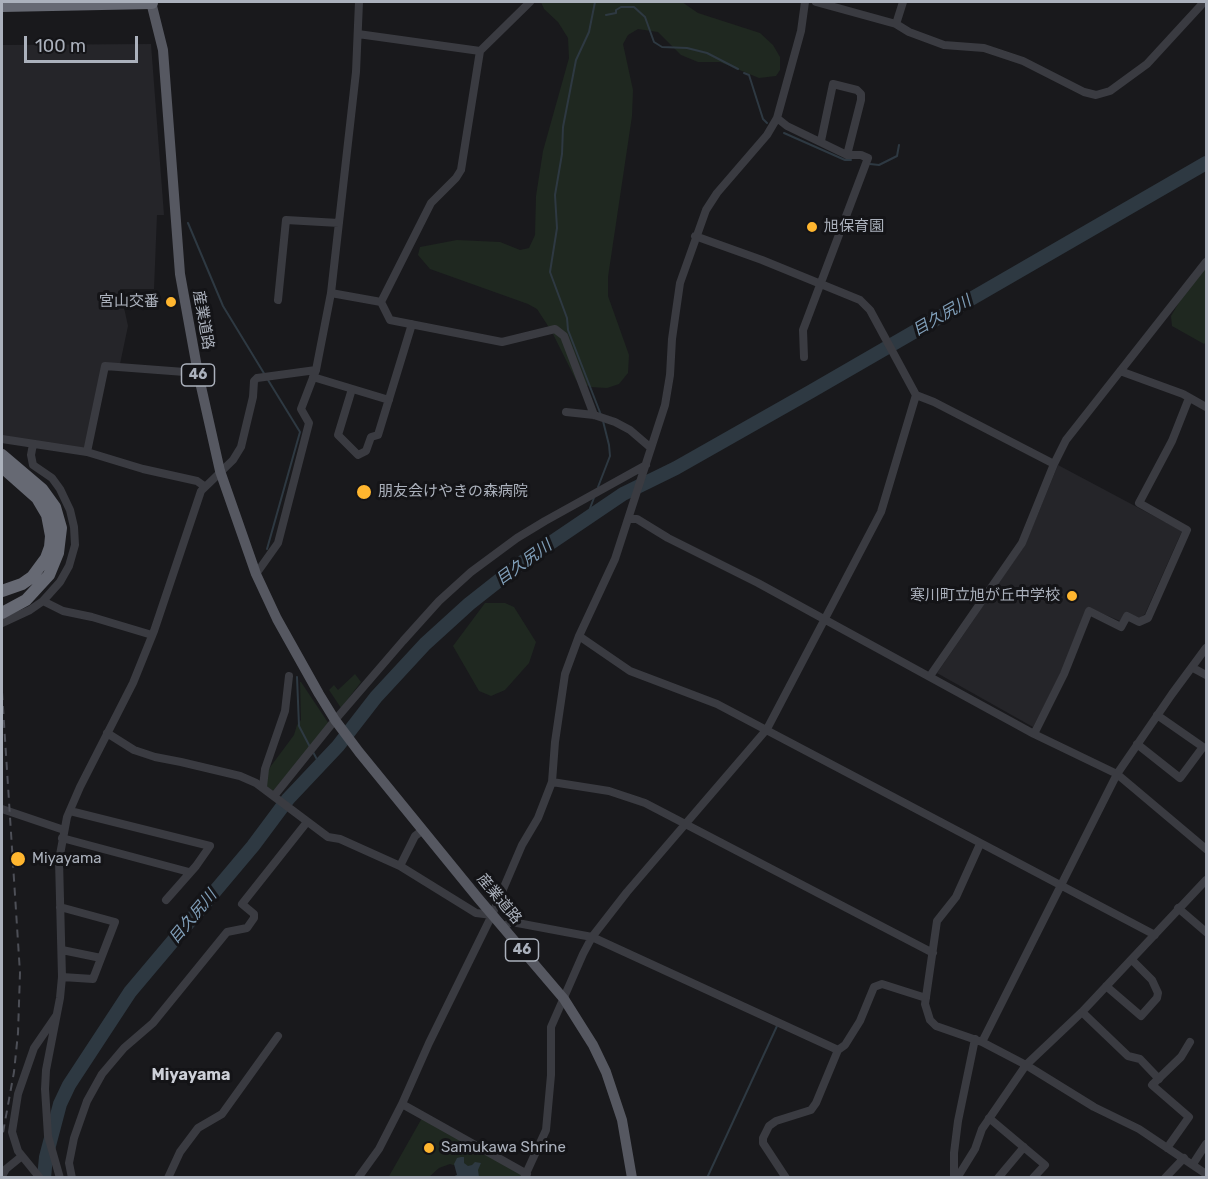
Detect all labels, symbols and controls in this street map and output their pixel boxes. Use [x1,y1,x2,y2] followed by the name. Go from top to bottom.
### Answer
[27,24,141,62] scale bar
[35,35,86,57] text: 100 m
[824,218,884,236] place label: 旭保育園
[805,220,819,234] marker: 旭保育園
[189,289,217,351] street label: 産業道路
[909,292,975,340] water label: 目久尻川
[99,293,159,311] place label: 宮山交番
[164,295,178,309] marker: 宮山交番
[182,364,214,386] road number: 46
[355,483,373,501] marker: 朋友会けやきの森病院
[378,483,528,501] place label: 朋友会けやきの森病院
[492,536,556,590] water label: 目久尻川
[910,587,1060,605] place label: 寒川町立旭が丘中学校
[1065,589,1079,603] marker: 寒川町立旭が丘中学校
[9,850,27,868] marker: Miyayama
[32,850,102,868] place label: Miyayama
[473,870,525,928] street label: 産業道路
[165,886,221,948] water label: 目久尻川
[506,939,538,961] road number: 46
[152,1065,230,1085] district label: Miyayama
[441,1139,566,1157] place label: Samukawa Shrine
[422,1141,436,1155] marker: Samukawa Shrine

